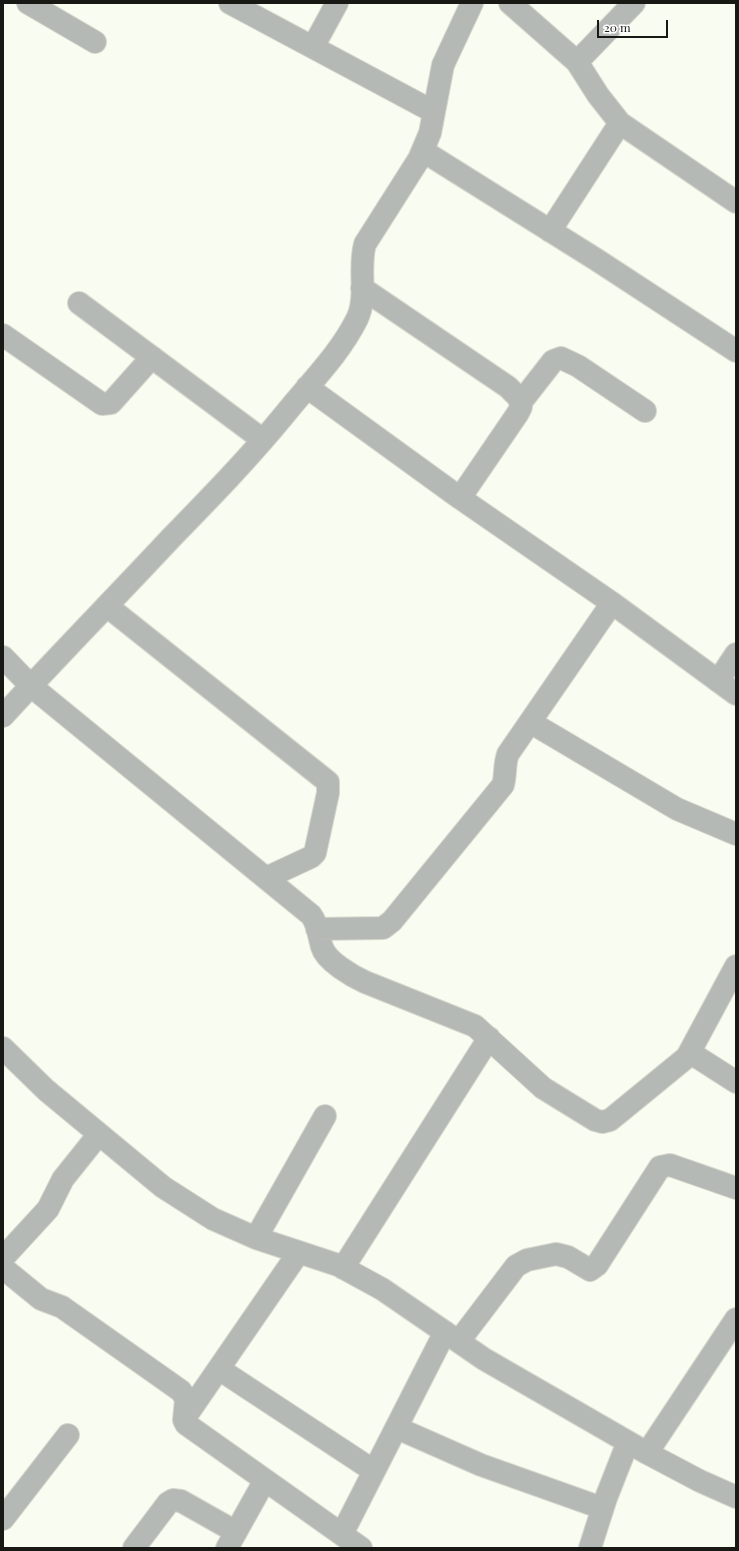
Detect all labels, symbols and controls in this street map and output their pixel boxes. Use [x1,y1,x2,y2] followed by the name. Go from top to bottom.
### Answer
[599,12,670,38] scale bar
[604,19,631,35] text: 20 m

